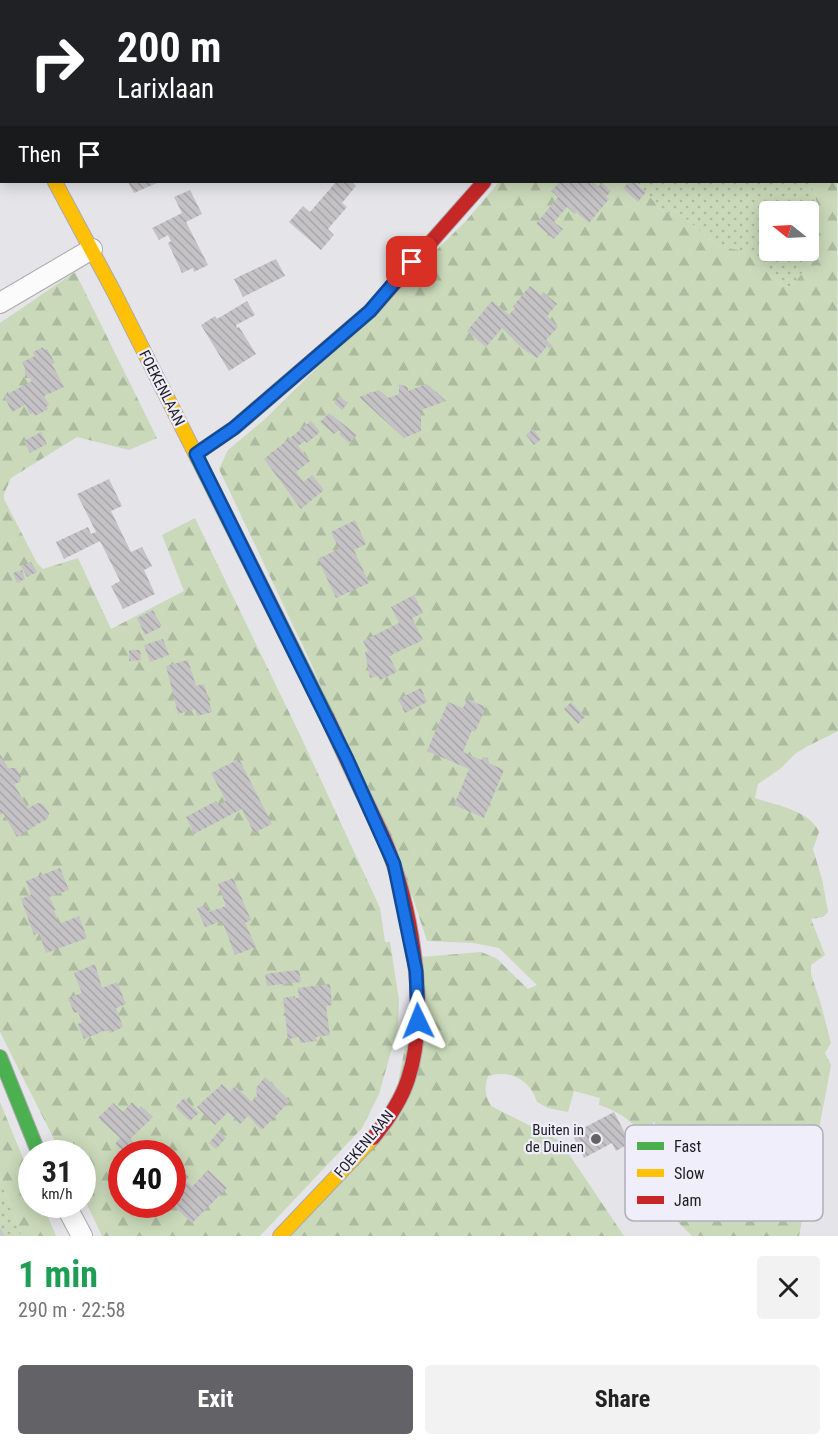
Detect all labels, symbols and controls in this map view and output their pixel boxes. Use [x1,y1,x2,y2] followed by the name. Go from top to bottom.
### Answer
[117,23,222,72] text: 200 m
[18,24,96,102] icon: right
[117,73,214,105] text: Larixlaan
[73,138,106,171] icon: arrive
[18,142,61,167] text: Then
[759,201,819,261] north arrow
[759,201,819,261] map controls
[386,236,437,287] pin
[395,245,428,278] icon: arrive
[135,347,189,429] street label: FOEKENLAAN
[386,989,450,1053] position arrow
[331,1107,397,1181] street label: FOEKENLAAN
[525,1121,584,1156] place label: Buiten in de Duinen
[625,1125,823,1221] legend
[589,1132,603,1146] marker: Buiten in de Duinen
[674,1137,701,1156] text: Fast
[108,1140,186,1218] speed limit sign: 40
[42,1154,72,1189] text: 31
[674,1164,704,1183] text: Slow
[42,1185,72,1203] text: km/h
[674,1191,701,1210] text: Jam
[18,1254,98,1296] text: 1 min
[757,1256,820,1319] button: close
[18,1298,125,1322] text: 290 m · 22:58
[18,1365,413,1434] button: Exit
[425,1365,820,1434] button: Share

